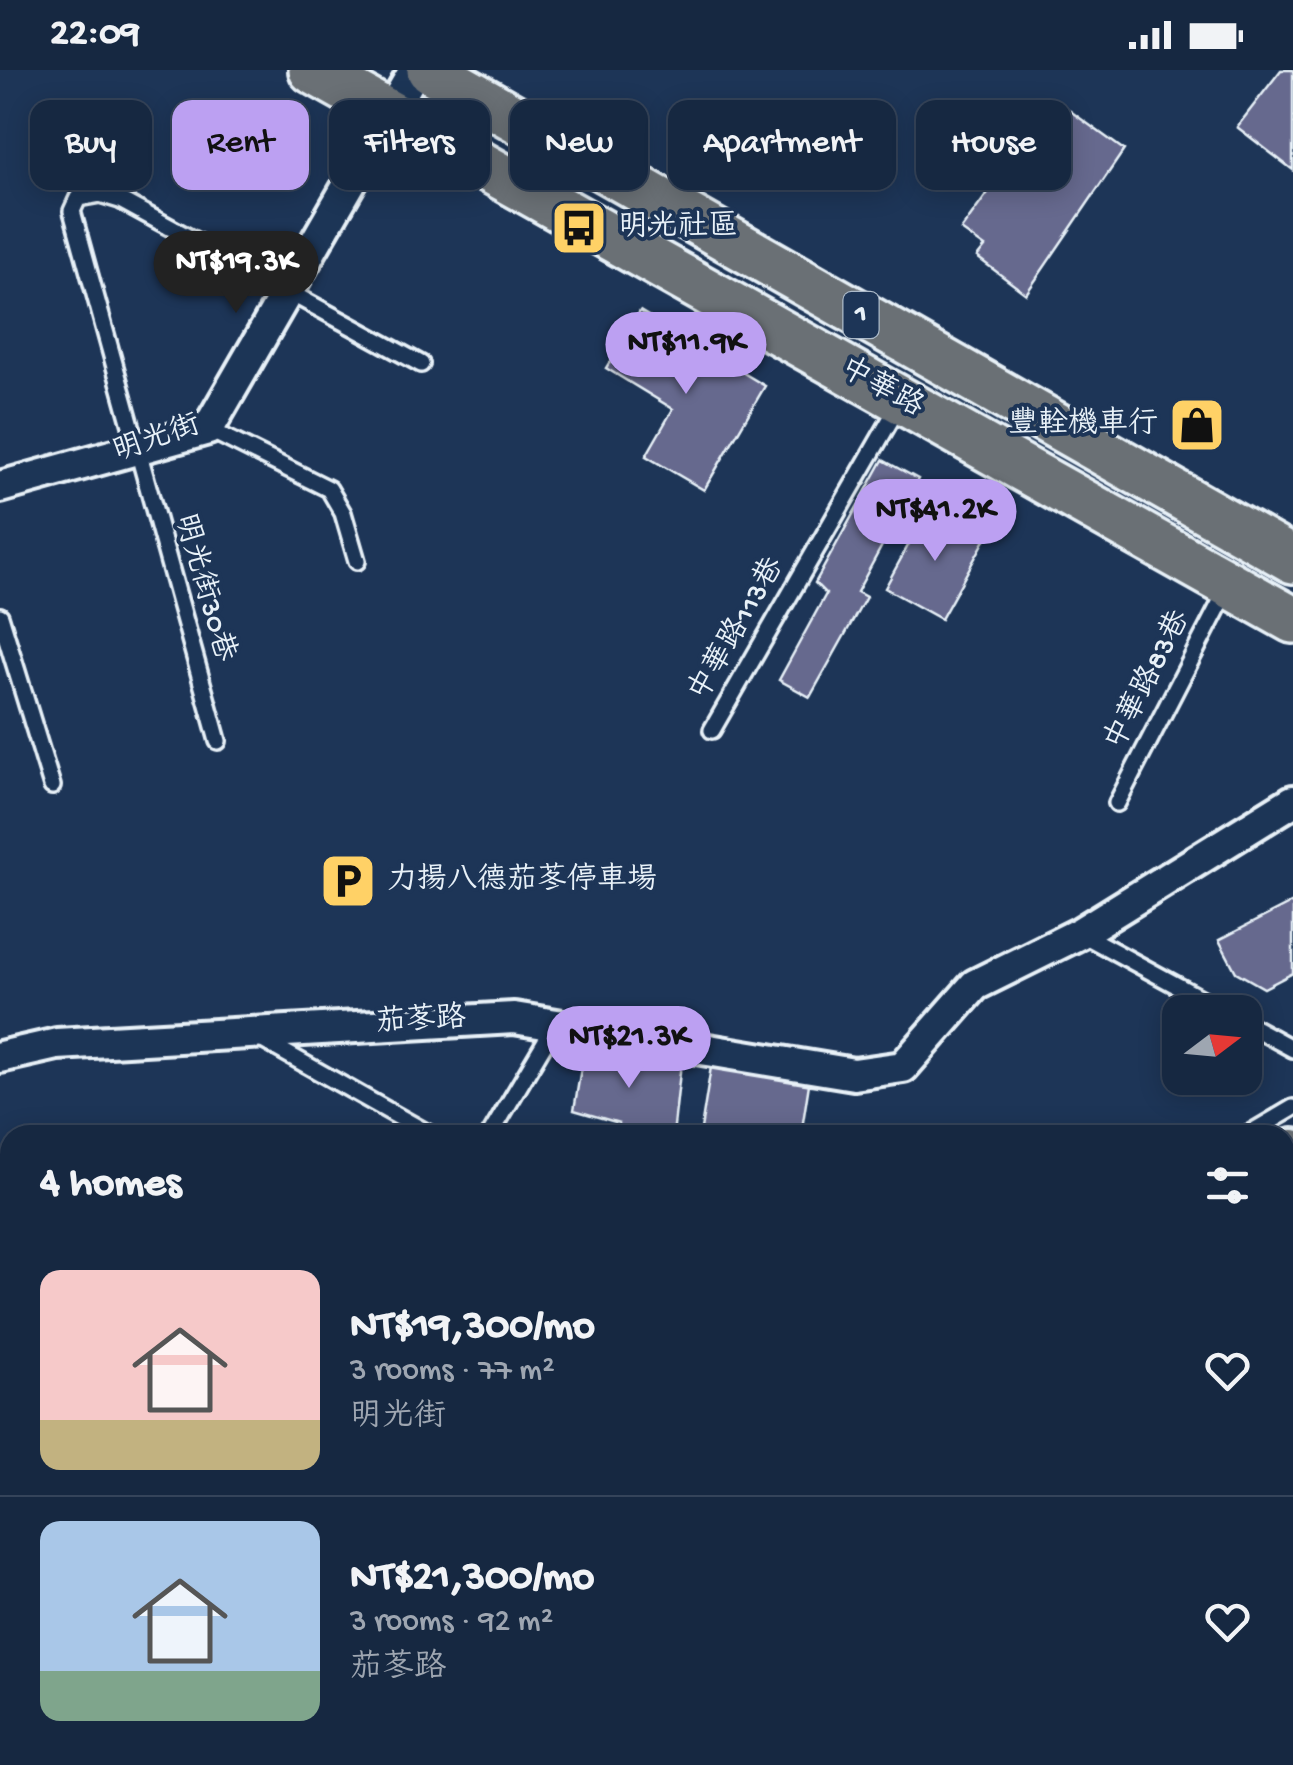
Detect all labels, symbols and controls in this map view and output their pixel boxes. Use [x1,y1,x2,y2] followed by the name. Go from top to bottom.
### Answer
[50,13,140,57] text: 22:09
[30,100,152,190] chip: Buy
[172,100,309,190] chip: Rent
[329,100,490,190] chip: Filters
[510,100,648,190] chip: New
[668,100,896,190] chip: Apartment
[916,100,1071,190] chip: House
[549,198,609,258] bus stop icon: 明光社區
[618,210,738,246] place label: 明光社區
[133,231,339,316] pin: NT$19.3K
[176,244,296,282] text: NT$19.3K
[844,292,878,338] road number: 1
[583,312,789,397] pin: NT$11.9K
[627,325,745,363] text: NT$11.9K
[833,349,930,426] street label: 中華路
[1167,395,1227,455] shop icon: 豐輇機車行
[1008,406,1158,443] place label: 豐輇機車行
[108,408,205,471] street label: 明光街
[832,479,1038,564] pin: NT$41.2K
[876,492,995,530] text: NT$41.2K
[165,509,243,666] street label: 明光街30巷
[680,551,793,708] street label: 中華路113巷
[1096,604,1199,757] street label: 中華路83巷
[318,851,378,911] parking icon: 力揚八德茄苳停車場
[387,862,657,899] place label: 力揚八德茄苳停車場
[1162,995,1262,1095] north arrow
[1162,995,1262,1095] map controls
[375,1000,467,1042] street label: 茄苳路
[526,1006,732,1091] pin: NT$21.3K
[569,1019,689,1057] text: NT$21.3K
[1200,1158,1255,1213] icon: filters
[40,1161,181,1210] text: 4 homes
[350,1304,595,1353] text: NT$19,300/mo
[120,1310,240,1430] icon: home
[1200,1343,1255,1398] icon: heart
[350,1353,555,1391] text: 3 rooms · 77 m²
[350,1399,446,1437] text: 明光街
[350,1555,594,1604] text: NT$21,300/mo
[120,1561,240,1681] icon: home
[1200,1594,1255,1649] icon: heart
[350,1604,553,1642] text: 3 rooms · 92 m²
[350,1650,446,1688] text: 茄苳路

